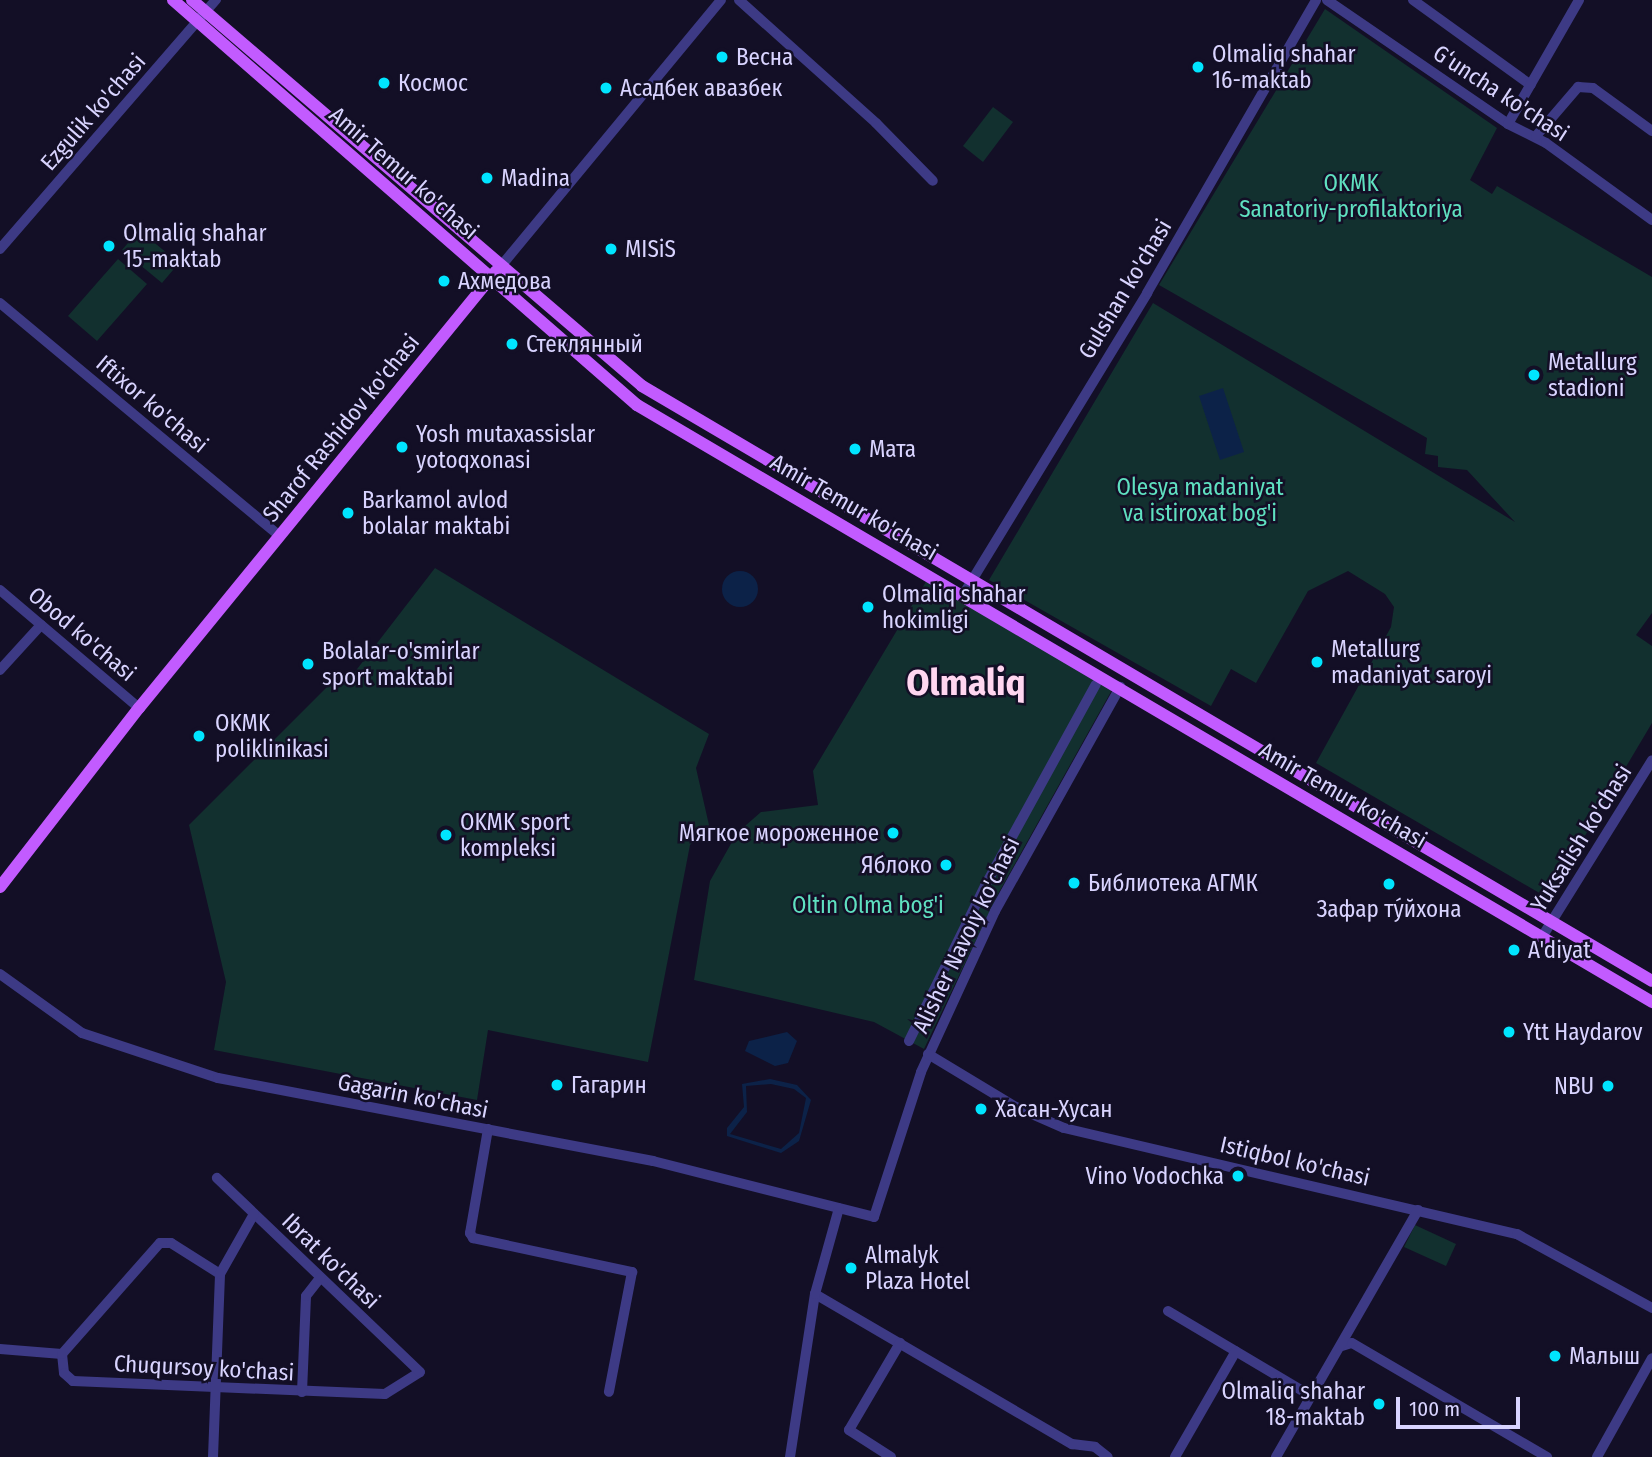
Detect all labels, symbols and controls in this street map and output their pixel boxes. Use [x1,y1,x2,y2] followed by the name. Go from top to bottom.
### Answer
[1428,39,1574,147] street label: G‘uncha ko'chasi
[1212,40,1355,94] place label: Olmaliq shahar 16-maktab
[736,43,793,71] place label: Весна
[35,48,151,176] street label: Ezgulik ko'chasi
[714,49,730,65] marker: Весна
[1190,59,1206,75] marker: Olmaliq shahar 16-maktab
[398,69,468,97] place label: Космос
[620,74,782,102] place label: Асадбек авазбек
[376,75,392,91] marker: Космос
[598,80,614,96] marker: Асадбек авазбек
[324,101,484,245] street label: Amir Temur ko'chasi
[501,164,570,192] place label: Madina
[1239,169,1463,223] park label: OKMK Sanatoriy-profilaktoriya
[479,170,495,186] marker: Madina
[1073,214,1177,364] street label: Gulshan ko'chasi
[123,219,266,273] place label: Olmaliq shahar 15-maktab
[625,235,676,263] place label: MISiS
[101,238,117,254] marker: Olmaliq shahar 15-maktab
[603,241,619,257] marker: MISiS
[458,267,552,295] place label: Ахмедова
[436,273,452,289] marker: Ахмедова
[257,329,425,527] street label: Sharof Rashidov ko'chasi
[526,330,643,358] place label: Стеклянный
[504,336,520,352] marker: Стеклянный
[1548,348,1637,402] place label: Metallurg stadioni
[91,349,213,459] street label: Iftixor ko'chasi
[1526,367,1542,383] marker: Metallurg stadioni
[416,420,595,474] place label: Yosh mutaxassislar yotoqxonasi
[869,435,916,463] place label: Мата
[394,439,410,455] marker: Yosh mutaxassislar yotoqxonasi
[847,441,863,457] marker: Мата
[766,448,942,566] street label: Amir Temur ko'chasi
[1116,473,1284,527] park label: Olesya madaniyat va istiroxat bog'i
[362,486,510,540] place label: Barkamol avlod bolalar maktabi
[340,505,356,521] marker: Barkamol avlod bolalar maktabi
[882,580,1025,634] place label: Olmaliq shahar hokimligi
[23,581,141,687] street label: Obod ko'chasi
[860,599,876,615] marker: Olmaliq shahar hokimligi
[1331,635,1492,689] place label: Metallurg madaniyat saroyi
[322,637,480,691] place label: Bolalar-o'smirlar sport maktabi
[1309,654,1325,670] marker: Metallurg madaniyat saroyi
[300,656,316,672] marker: Bolalar-o'smirlar sport maktabi
[906,661,1026,705] district label: Olmaliq
[215,709,329,763] place label: OKMK poliklinikasi
[189,726,209,746] marker: OKMK poliklinikasi
[1255,736,1431,854] street label: Amir Temur ko'chasi
[1525,759,1637,917] street label: Yuksalish ko'chasi
[460,808,570,862] place label: OKMK sport kompleksi
[679,819,879,847] place label: Мягкое мороженное
[885,825,901,841] marker: Мягкое мороженное
[438,827,454,843] marker: OKMK sport kompleksi
[907,832,1025,1038] street label: Alisher Navoiy ko'chasi
[861,851,932,879] place label: Яблоко
[938,857,954,873] marker: Яблоко
[1088,869,1258,897] place label: Библиотека АГМК
[1066,875,1082,891] marker: Библиотека АГМК
[1381,876,1397,892] marker: Зафар тýйхона
[792,891,944,919] park label: Oltin Olma bog'i
[1316,895,1462,923] place label: Зафар тýйхона
[1528,936,1591,964] place label: A'diyat
[1506,942,1522,958] marker: A'diyat
[1523,1018,1643,1046] place label: Ytt Haydarov
[1501,1024,1517,1040] marker: Ytt Haydarov
[335,1068,491,1124] street label: Gagarin ko'chasi
[571,1071,647,1099] place label: Гагарин
[1554,1072,1594,1100] place label: NBU
[549,1077,565,1093] marker: Гагарин
[1600,1078,1616,1094] marker: NBU
[995,1095,1113,1123] place label: Хасан-Хусан
[973,1101,989,1117] marker: Хасан-Хусан
[1217,1130,1373,1192] street label: Istiqbol ko'chasi
[1086,1162,1224,1190] place label: Vino Vodochka
[1230,1168,1246,1184] marker: Vino Vodochka
[276,1208,386,1314] street label: Ibrat ko'chasi
[865,1241,970,1295] place label: Almalyk Plaza Hotel
[843,1260,859,1276] marker: Almalyk Plaza Hotel
[1569,1342,1640,1370] place label: Малыш
[1547,1348,1563,1364] marker: Малыш
[113,1349,295,1387] street label: Chuqursoy ko'chasi
[1222,1377,1365,1431] place label: Olmaliq shahar 18-maktab
[1400,1384,1524,1428] scale bar
[1371,1396,1387,1412] marker: Olmaliq shahar 18-maktab
[1409,1396,1460,1422] text: 100 m

